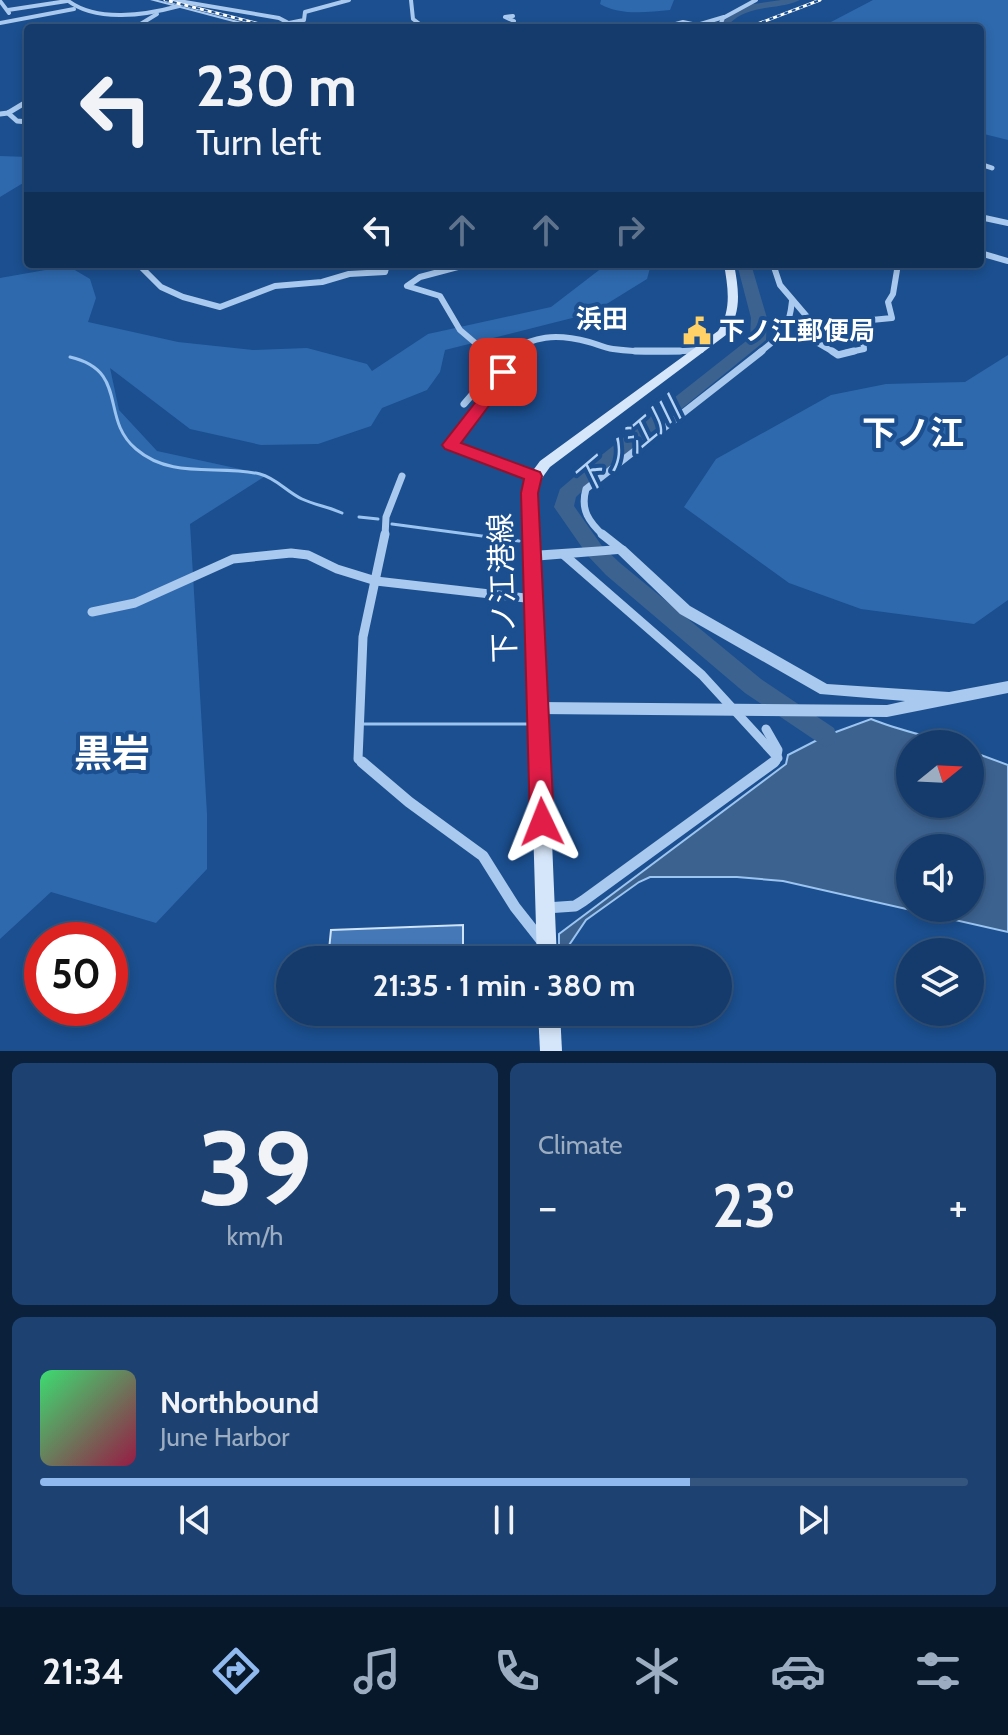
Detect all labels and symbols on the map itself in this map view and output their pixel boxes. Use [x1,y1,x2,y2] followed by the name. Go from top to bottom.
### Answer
[576,303,628,335] district label: 浜田
[719,315,875,347] place label: 下ノ江郵便局
[682,316,712,346] public building icon: 下ノ江郵便局
[469,338,537,406] pin
[565,388,691,502] water label: 下ノ江川
[862,412,964,454] district label: 下ノ江
[481,512,524,664] street label: 下ノ江港線
[74,730,150,777] district label: 黒岩
[896,730,984,818] north arrow
[500,780,584,864] position arrow
[24,922,128,1026] speed limit sign: 50

